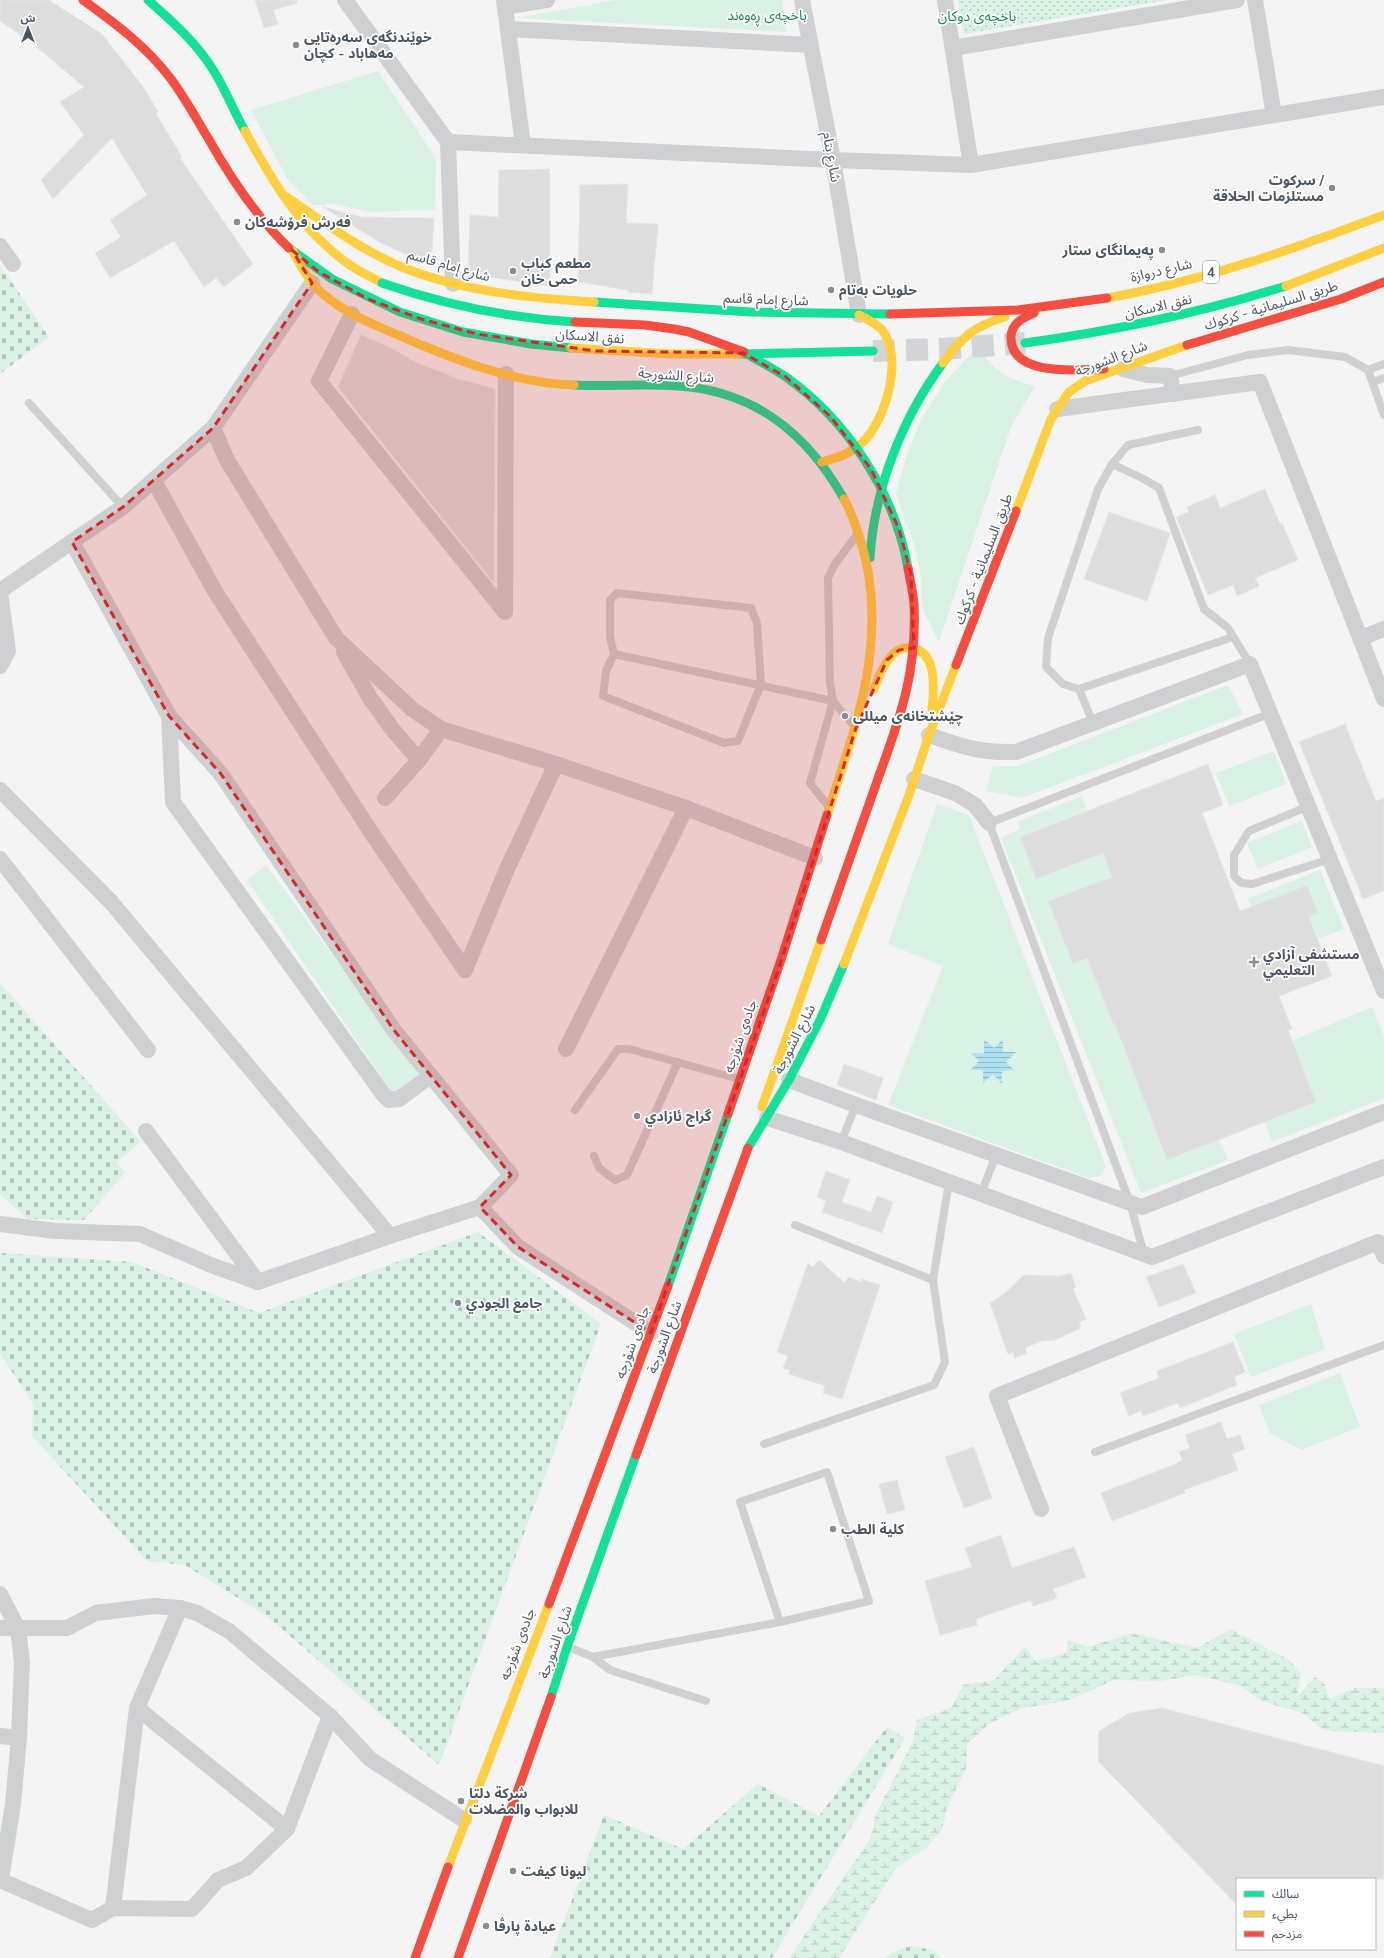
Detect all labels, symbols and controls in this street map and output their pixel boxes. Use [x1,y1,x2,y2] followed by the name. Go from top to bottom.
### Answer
[727,6,807,27] park label: باخچەی ڕەوەند
[938,7,1016,26] park label: باخچەی دوکان
[8,8,48,48] north arrow
[20,11,36,25] text: ش
[304,28,432,63] place label: خوێندنگەی سەرەتایی مەهاباد - کچان
[291,40,301,50] marker: خوێندنگەی سەرەتایی مەهاباد - کچان
[817,130,845,184] street label: شارع بتام
[1213,171,1325,205] place label: سركوت / مستلزمات الحلاقة
[1327,183,1337,193] marker: سركوت / مستلزمات الحلاقة
[245,213,351,231] place label: فەرش فرۆشەکان
[232,217,242,227] marker: فەرش فرۆشەکان
[1061,241,1154,260] place label: پەیمانگای ستار
[405,245,492,287] street label: شارع إمام قاسم
[1157,245,1167,255] marker: پەیمانگای ستار
[521,254,591,288] place label: مطعم كباب حمى خان
[1128,254,1194,288] street label: شارع دروازة
[1203,261,1219,283] road number: 4
[508,266,518,276] marker: مطعم كباب حمى خان
[1202,276,1340,335] street label: طريق السليمانية - كركوك
[839,281,917,301] place label: حلویات بەتام
[826,285,836,295] marker: حلویات بەتام
[723,289,809,311] street label: شارع إمام قاسم
[1122,289,1194,323] street label: نفق الاسكان
[555,325,625,348] street label: نفق الاسكان
[1072,336,1150,382] street label: شارع الشورجة
[637,363,715,389] street label: شارع الشورجة
[950,491,1017,627] street label: طريق السليمانية - كركوك
[853,707,964,726] place label: چێشتخانەی میللی
[840,711,850,721] marker: چێشتخانەی میللی
[1263,945,1360,981] place label: مستشفى آزادي التعليمي
[1248,956,1260,968] marker: مستشفى آزادي التعليمي
[719,997,761,1075] street label: جادەی شۆرجە
[769,1001,821,1078] street label: شارع الشورجة
[645,1107,712,1127] place label: گراج ئازادي
[632,1111,642,1121] marker: گراج ئازادي
[466,1294,543,1314] place label: جامع الجودي
[453,1298,463,1308] marker: جامع الجودي
[643,1298,687,1376] street label: شارع الشورجة
[611,1303,653,1381] street label: جادەی شۆرجە
[841,1520,905,1538] place label: كلية الطب
[828,1524,838,1534] marker: كلية الطب
[534,1603,578,1682] street label: شارع الشورجة
[495,1605,539,1683] street label: جادەی شۆرجە
[469,1784,578,1818] place label: شركة دلتا للابواب والمضلات
[456,1796,466,1806] marker: شركة دلتا للابواب والمضلات
[521,1862,586,1880] place label: ليونا كيفت
[508,1866,518,1876] marker: ليونا كيفت
[1236,1878,1376,1950] legend
[1272,1886,1299,1901] text: سالك
[1272,1906,1298,1924] text: بطيء
[494,1917,556,1936] place label: عيادة پارڤا
[481,1921,491,1931] marker: عيادة پارڤا
[1272,1926,1302,1943] text: مزدحم

